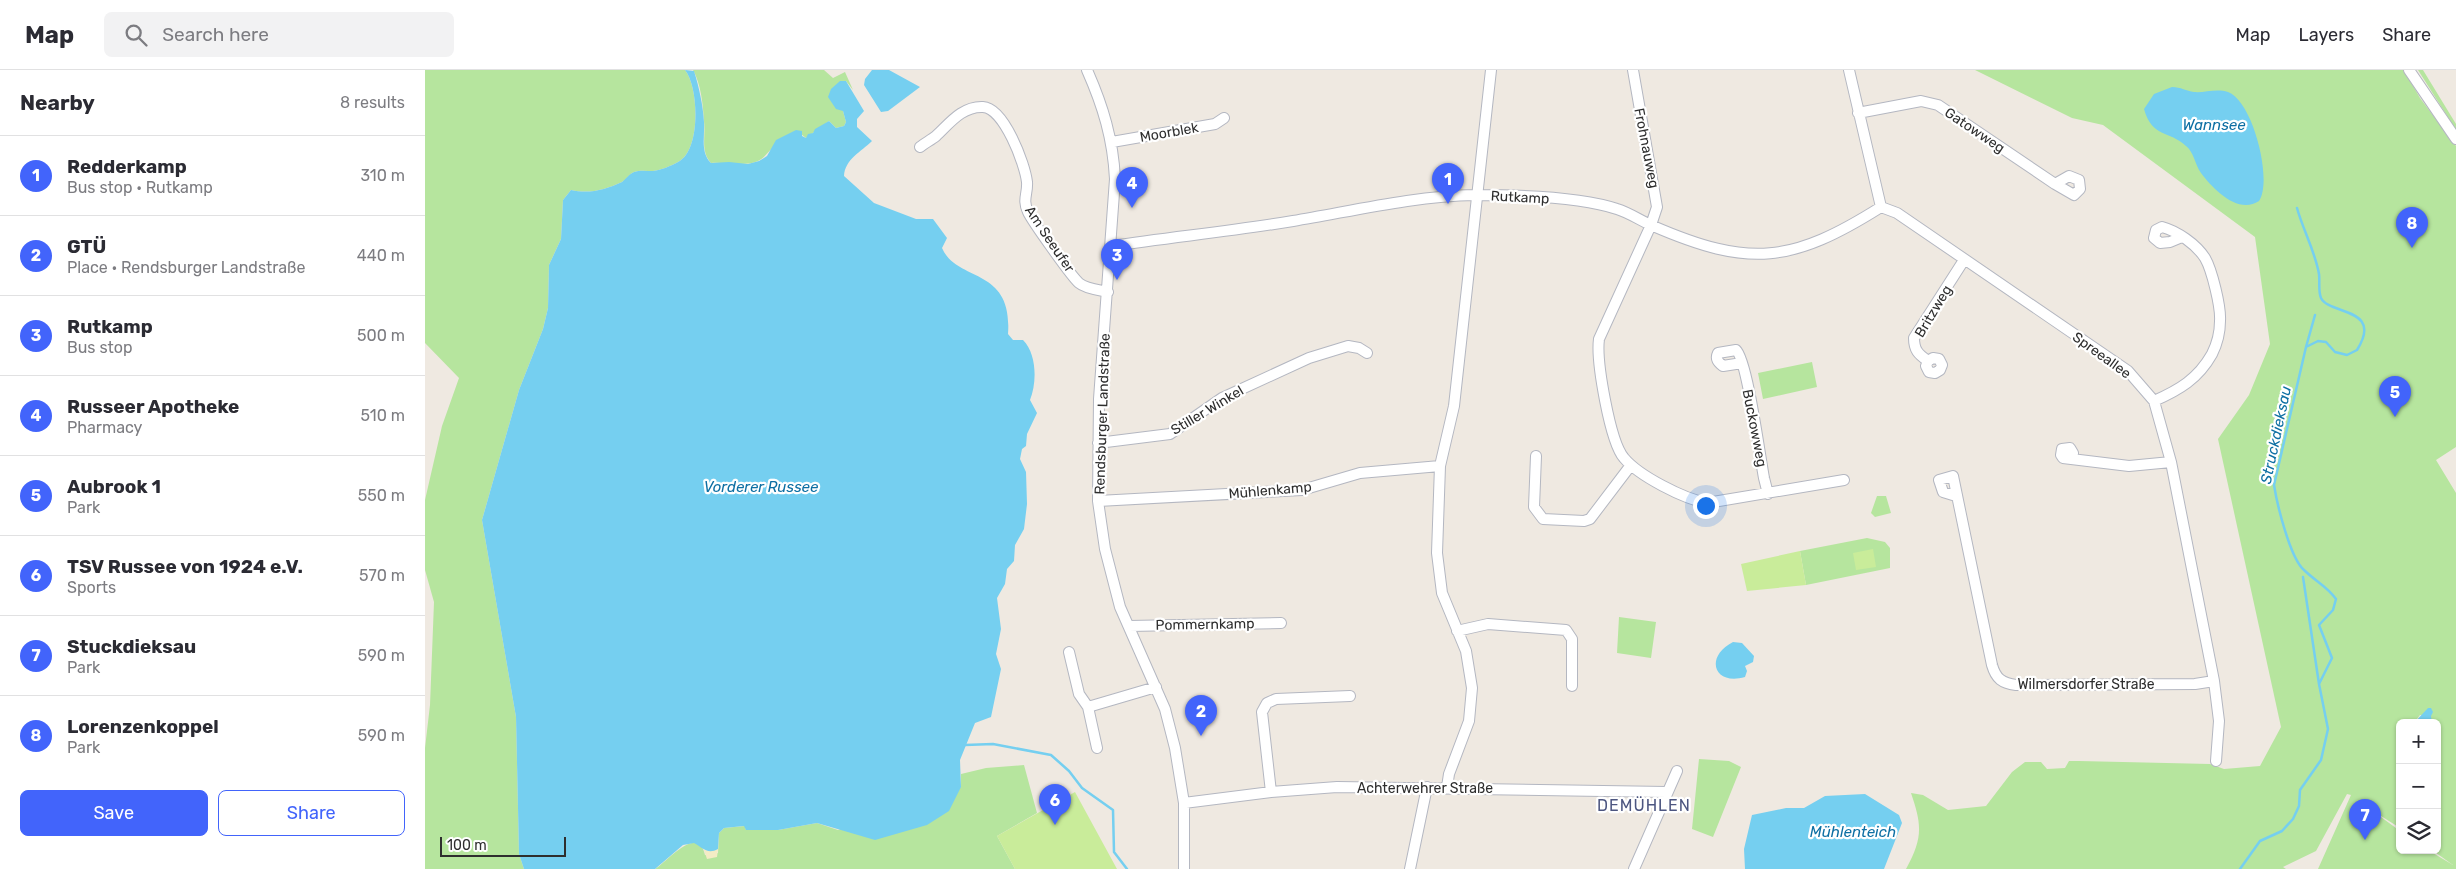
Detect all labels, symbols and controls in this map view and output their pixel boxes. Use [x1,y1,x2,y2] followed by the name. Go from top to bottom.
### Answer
[104,12,454,57] search box
[25,21,74,49] text: Map
[122,21,150,49] icon: search
[162,23,269,46] text: Search here
[2236,24,2271,46] text: Map
[2299,24,2354,46] text: Layers
[2382,24,2431,46] text: Share
[20,90,95,115] text: Nearby
[340,93,405,112] text: 8 results
[1941,104,2008,157] street label: Gatowweg
[1630,106,1663,190] street label: Frohnauweg
[2182,116,2246,134] water label: Wannsee
[1138,119,1201,146] street label: Moorblek
[67,155,187,178] text: Redderkamp
[1432,163,1464,204] pin: 1
[32,166,40,185] text: 1
[361,166,405,185] text: 310 m
[1116,167,1148,208] pin: 4
[67,178,213,197] text: Bus stop · Rutkamp
[1490,187,1550,208] street label: Rutkamp
[1021,203,1078,276] street label: Am Seeufer
[2396,207,2428,248] pin: 8
[67,235,106,258] text: GTÜ
[1101,239,1133,280] pin: 3
[31,246,41,265] text: 2
[357,246,405,265] text: 440 m
[67,258,305,277] text: Place · Rendsburger Landstraße
[1911,282,1956,340] street label: Britzweg
[67,315,153,338] text: Rutkamp
[31,326,41,345] text: 3
[357,326,405,345] text: 500 m
[2069,329,2134,382] street label: Spreeallee
[1091,333,1114,495] street label: Rendsburger Landstraße
[67,338,133,357] text: Bus stop
[2379,376,2411,417] pin: 5
[1168,382,1247,439] street label: Stiller Winkel
[2257,384,2295,486] water label: Struckdieksau
[1739,388,1770,468] street label: Buckowweg
[67,395,239,418] text: Russeer Apotheke
[31,406,41,425] text: 4
[361,406,405,425] text: 510 m
[67,418,142,437] text: Pharmacy
[67,475,161,498] text: Aubrook 1
[704,478,819,496] water label: Vorderer Russee
[1228,478,1312,503] street label: Mühlenkamp
[31,486,41,505] text: 5
[358,486,405,505] text: 550 m
[1693,493,1719,519] your location
[67,498,100,517] text: Park
[67,555,303,578] text: TSV Russee von 1924 e.V.
[31,566,41,585] text: 6
[359,566,405,585] text: 570 m
[67,578,116,597] text: Sports
[1155,615,1255,634] street label: Pommernkamp
[67,635,196,658] text: Stuckdieksau
[31,646,41,665] text: 7
[358,646,405,665] text: 590 m
[67,658,100,677] text: Park
[2017,676,2155,693] street label: Wilmersdorfer Straße
[1185,695,1217,736] pin: 2
[67,715,219,738] text: Lorenzenkoppel
[2396,719,2441,854] map controls
[2396,719,2441,764] button: +
[31,726,41,745] text: 8
[358,726,405,745] text: 590 m
[67,738,100,757] text: Park
[2396,764,2441,809] button: −
[1357,780,1493,797] street label: Achterwehrer Straße
[1039,784,1071,825] pin: 6
[20,790,208,836] button: Save
[218,790,405,836] button: Share
[1597,796,1691,815] district label: DEMÜHLEN
[2349,799,2381,840] pin: 7
[2396,809,2441,854] button: layers
[1810,823,1896,841] water label: Mühlenteich
[440,834,566,857] scale bar
[447,837,487,854] text: 100 m

